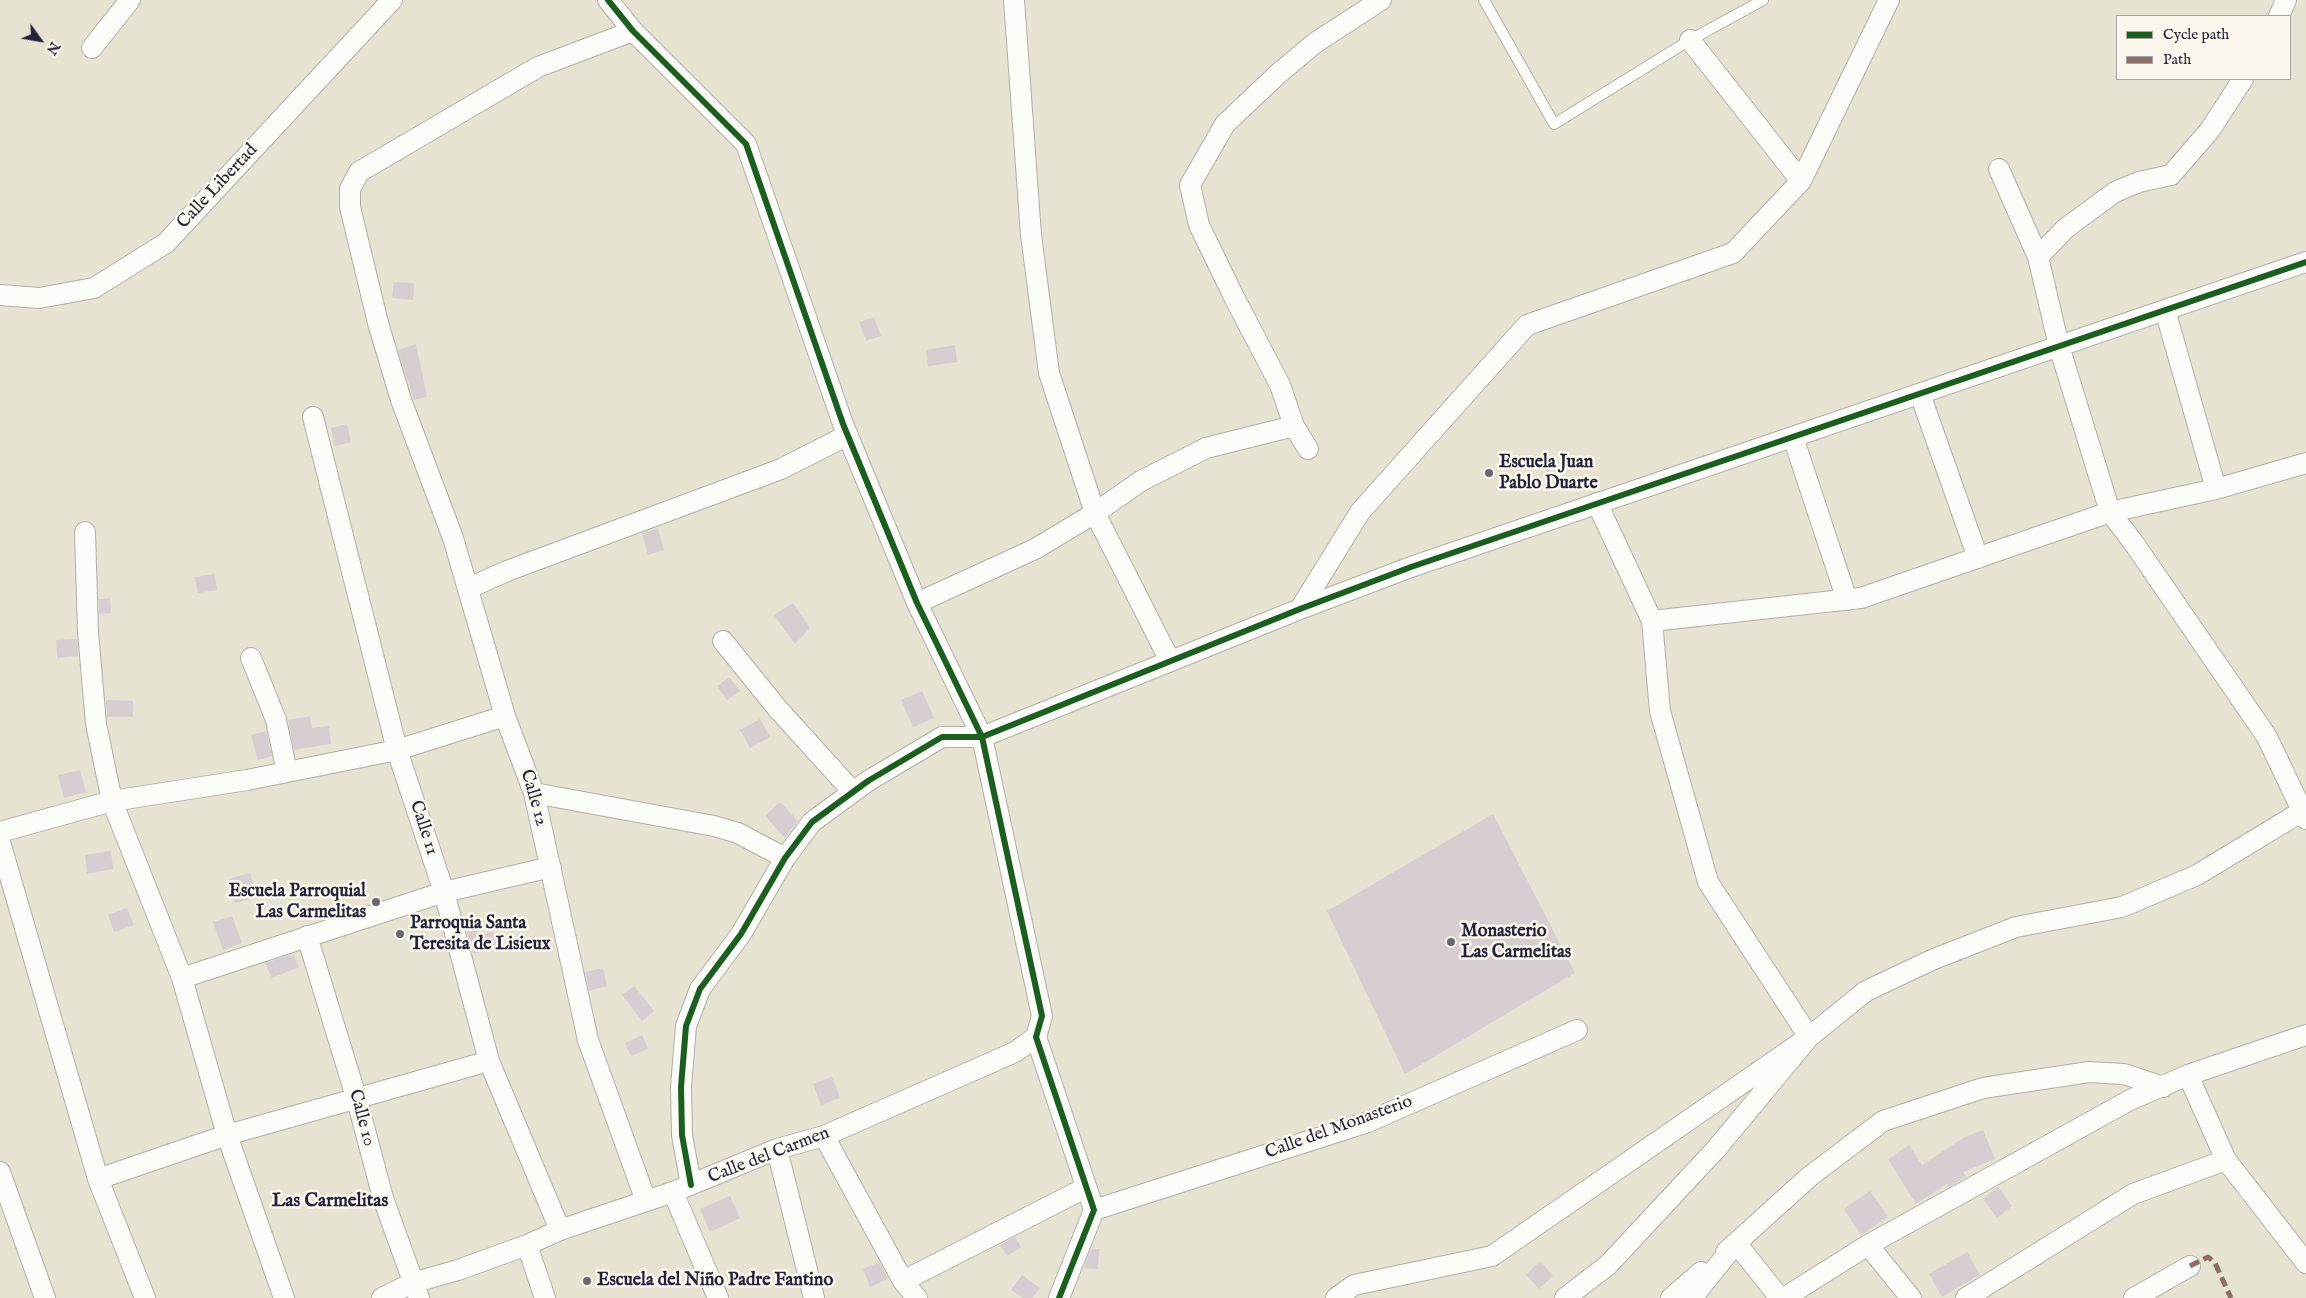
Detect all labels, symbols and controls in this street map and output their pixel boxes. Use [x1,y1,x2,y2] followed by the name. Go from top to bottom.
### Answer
[15,15,65,65] north arrow
[2116,15,2291,80] legend
[2163,25,2229,44] text: Cycle path
[42,38,64,58] text: N
[2163,50,2191,69] text: Path
[173,140,263,234] street label: Calle Libertad
[1499,452,1598,494] place label: Escuela Juan Pablo Duarte
[1483,467,1495,479] marker: Escuela Juan Pablo Duarte
[515,767,551,829] street label: Calle 12
[404,798,442,858] street label: Calle 11
[228,881,366,924] place label: Escuela Parroquial Las Carmelitas
[370,896,382,908] marker: Escuela Parroquial Las Carmelitas
[410,913,550,956] place label: Parroquia Santa Teresita de Lisieux
[1461,921,1571,964] place label: Monasterio Las Carmelitas
[394,928,406,940] marker: Parroquia Santa Teresita de Lisieux
[1445,936,1457,948] marker: Monasterio Las Carmelitas
[343,1087,379,1149] street label: Calle 10
[1263,1091,1415,1165] street label: Calle del Monasterio
[705,1123,833,1189] street label: Calle del Carmen
[272,1191,388,1213] district label: Las Carmelitas
[597,1270,833,1292] place label: Escuela del Niño Padre Fantino
[581,1275,593,1287] marker: Escuela del Niño Padre Fantino

